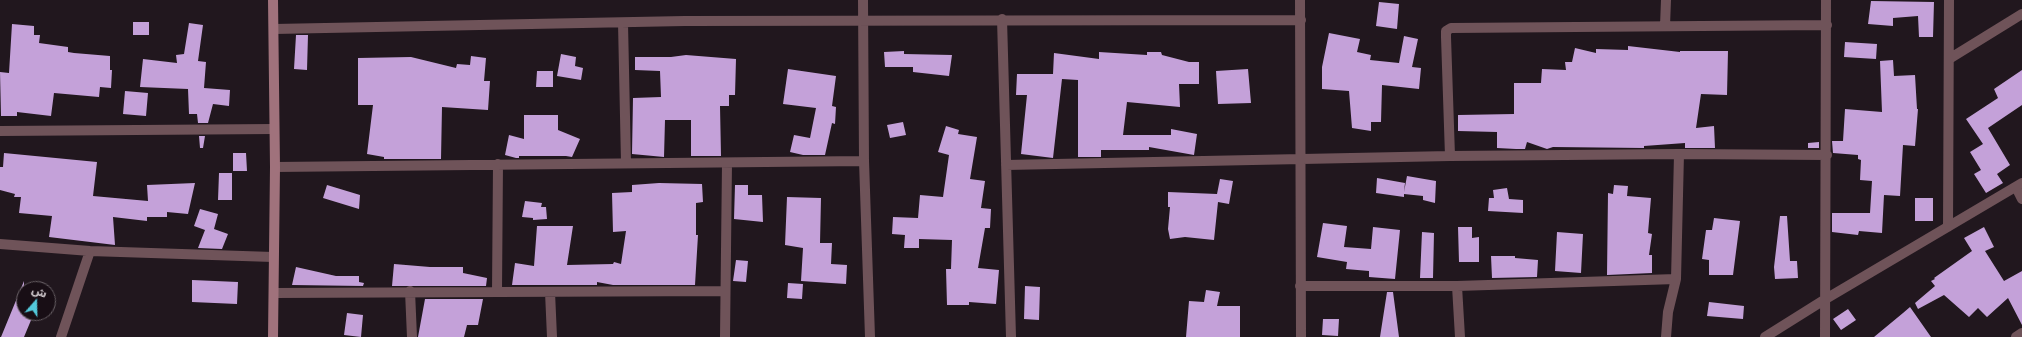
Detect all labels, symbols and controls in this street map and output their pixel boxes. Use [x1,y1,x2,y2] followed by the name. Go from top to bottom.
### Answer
[16,281,56,321] north arrow
[30,281,50,301] text: ش

